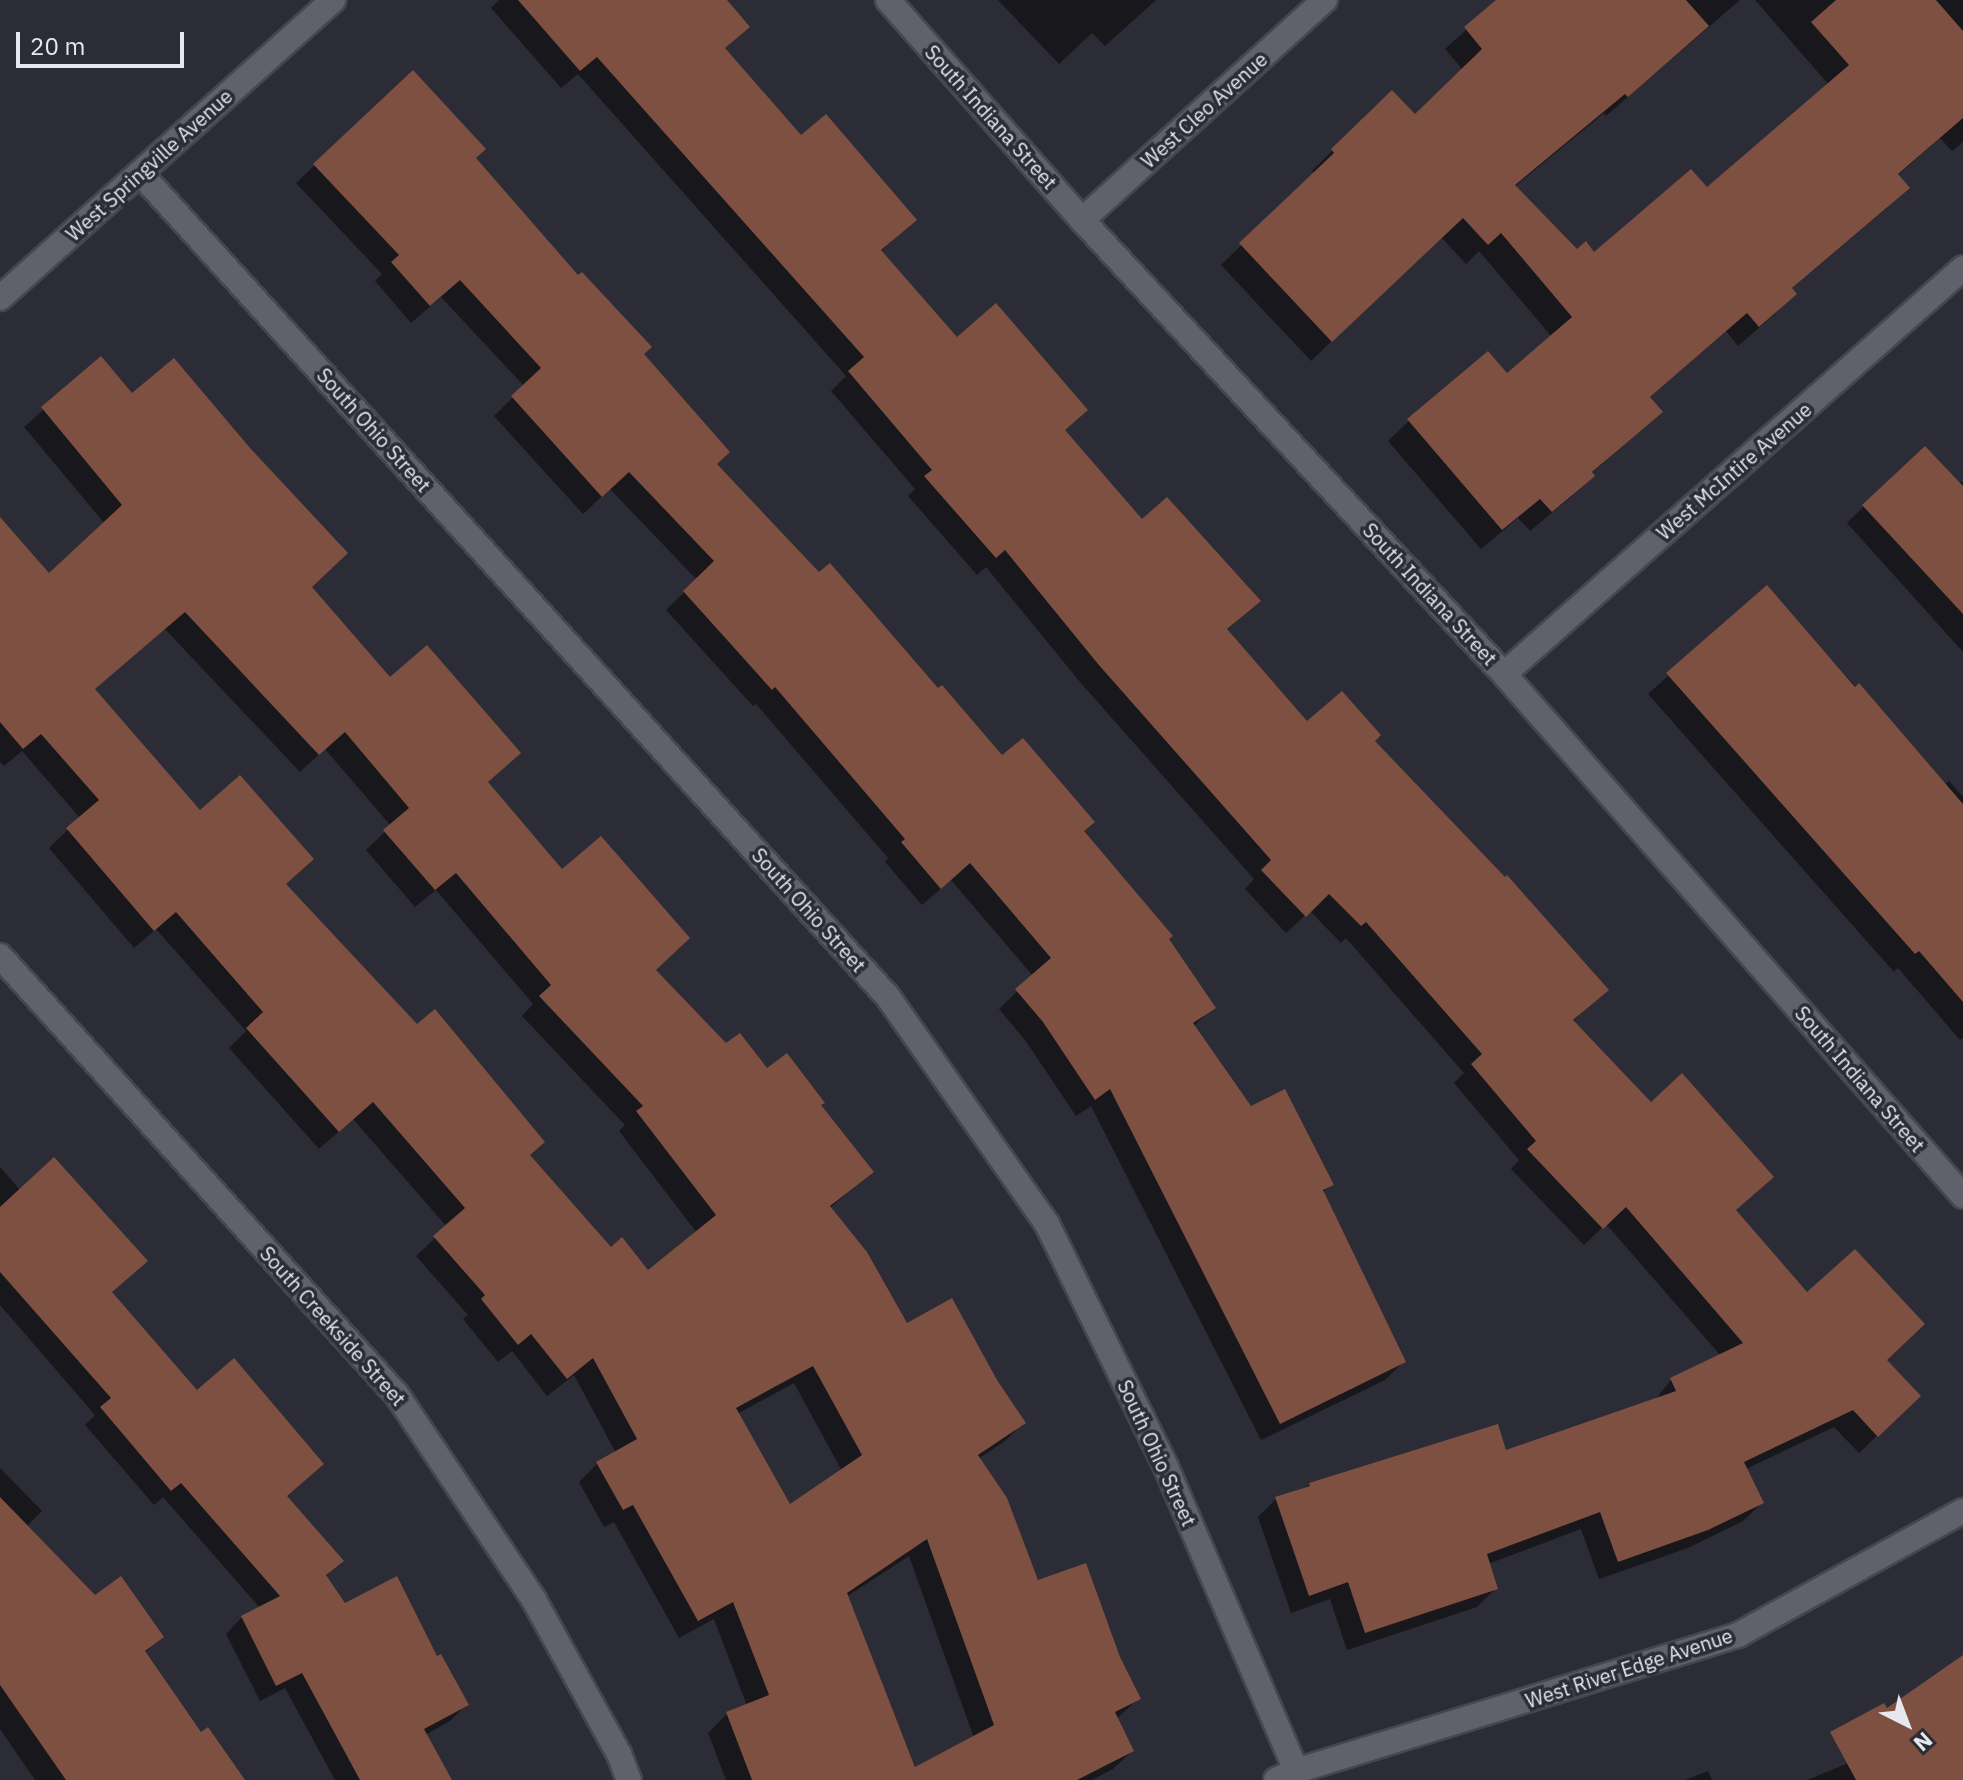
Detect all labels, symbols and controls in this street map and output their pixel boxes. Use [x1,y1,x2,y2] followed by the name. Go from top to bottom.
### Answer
[20,16,188,66] scale bar
[30,30,85,62] text: 20 m
[920,40,1062,194] street label: South Indiana Street
[1136,47,1272,173] street label: West Cleo Avenue
[61,84,237,246] street label: West Springville Avenue
[312,363,436,497] street label: South Ohio Street
[1652,397,1816,545] street label: West McIntire Avenue
[1358,518,1502,670] street label: South Indiana Street
[747,843,871,977] street label: South Ohio Street
[1790,1001,1930,1157] street label: South Indiana Street
[255,1241,411,1411] street label: South Creekside Street
[1113,1376,1201,1530] street label: South Ohio Street
[1522,1623,1736,1713] street label: West River Edge Avenue
[1867,1684,1947,1764] north arrow
[1908,1726,1939,1758] text: N

